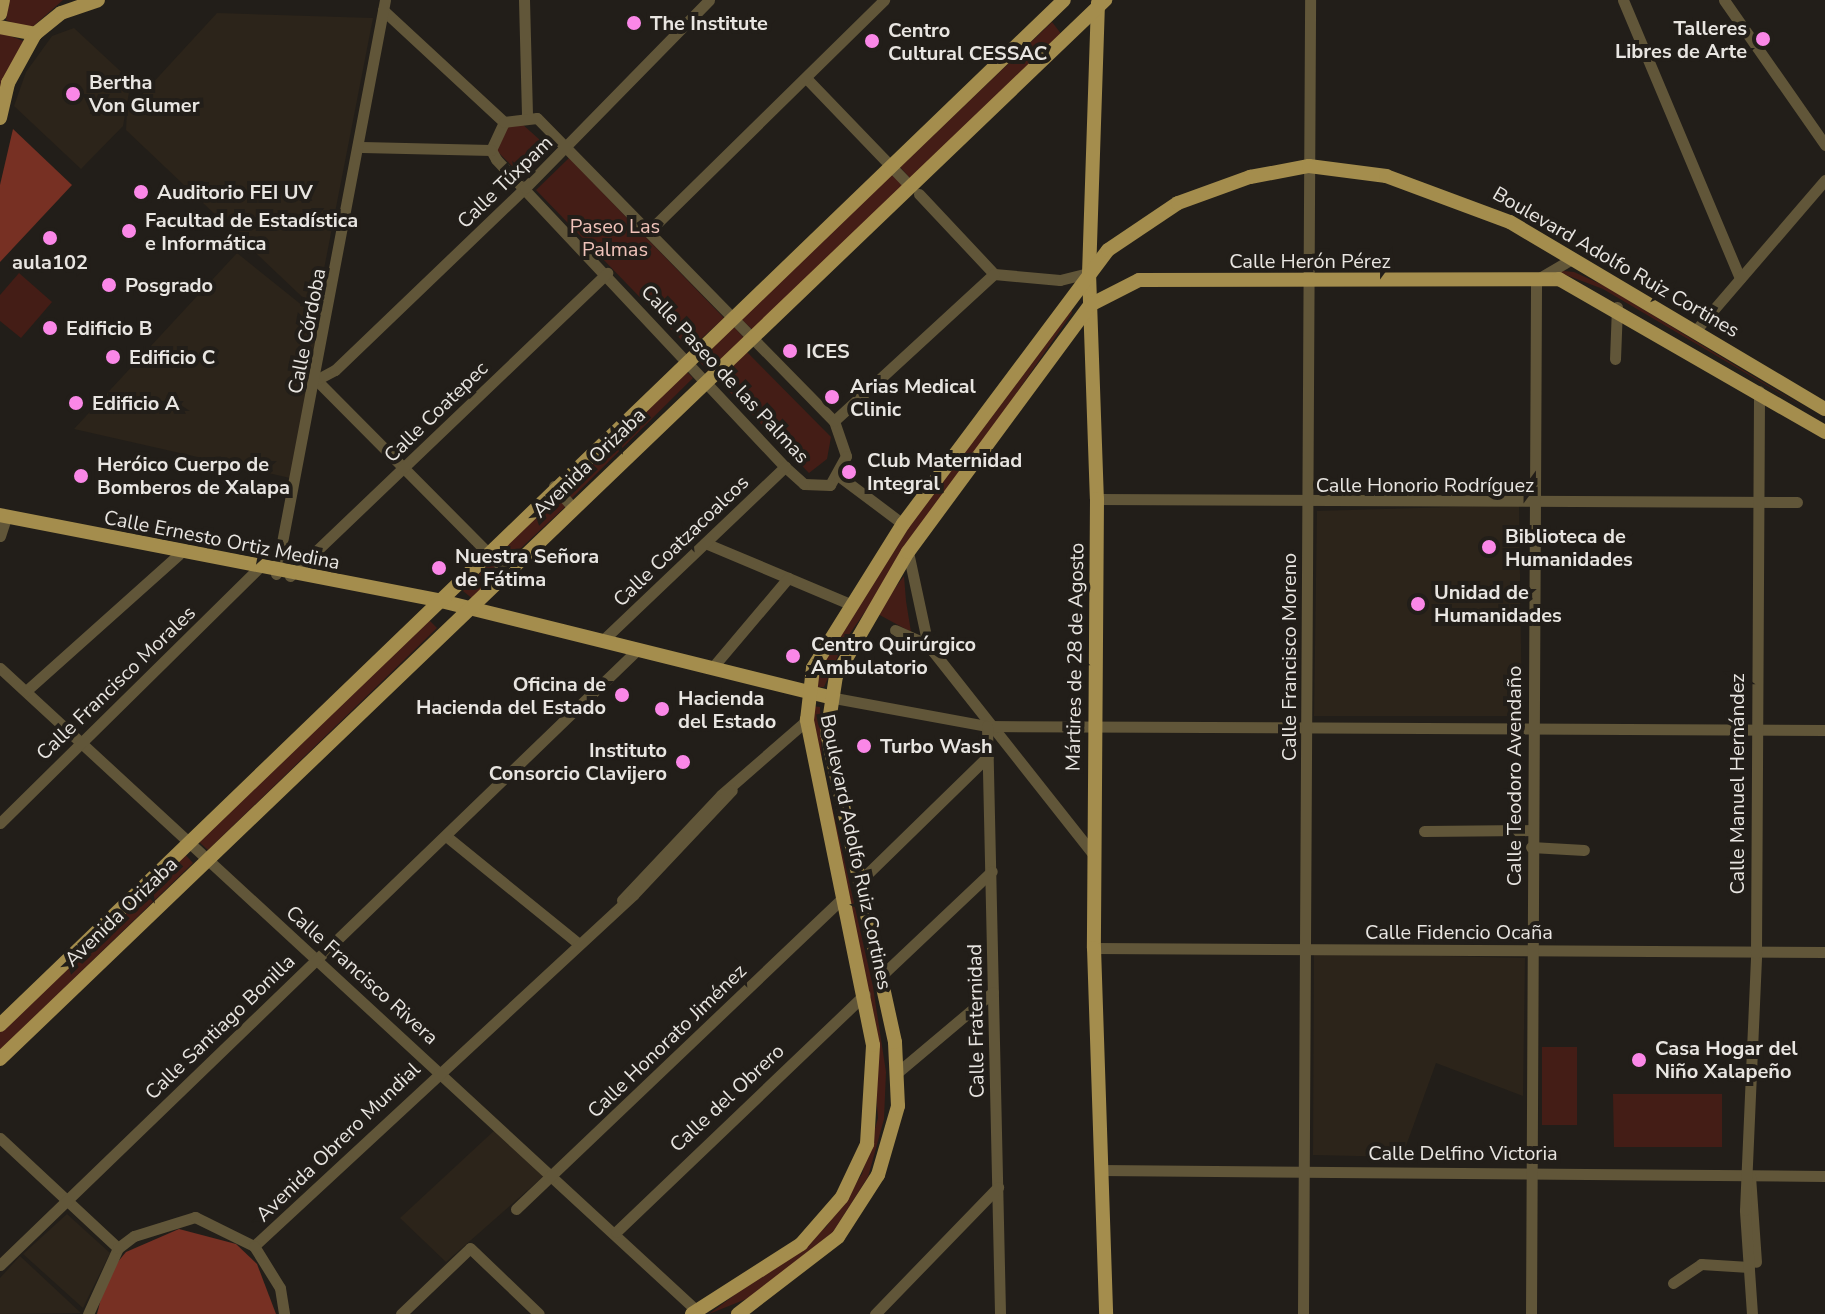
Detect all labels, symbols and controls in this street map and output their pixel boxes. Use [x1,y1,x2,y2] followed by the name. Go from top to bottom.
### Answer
[650,11,768,35] place label: The Institute
[625,14,643,32] marker: The Institute
[1615,16,1747,63] place label: Talleres Libres de Arte
[888,18,1047,65] place label: Centro Cultural CESSAC
[1754,30,1772,48] marker: Talleres Libres de Arte
[863,32,881,50] marker: Centro Cultural CESSAC
[89,70,200,117] place label: Bertha Von Glumer
[64,85,82,103] marker: Bertha Von Glumer
[452,131,558,233] street label: Calle Túxpam
[157,180,313,204] place label: Auditorio FEI UV
[1488,181,1744,343] street label: Boulevard Adolfo Ruiz Cortines
[132,183,150,201] marker: Auditorio FEI UV
[145,208,358,255] place label: Facultad de Estadística e Informática
[570,215,660,262] park label: Paseo Las Palmas
[120,222,138,240] marker: Facultad de Estadística e Informática
[41,229,59,247] marker: aula102
[1229,249,1391,273] street label: Calle Herón Pérez
[12,250,88,274] place label: aula102
[283,266,331,396] street label: Calle Córdoba
[125,273,213,297] place label: Posgrado
[100,276,118,294] marker: Posgrado
[636,280,814,468] street label: Calle Paseo de las Palmas
[66,316,152,340] place label: Edificio B
[41,319,59,337] marker: Edificio B
[806,339,850,363] place label: ICES
[781,342,799,360] marker: ICES
[129,345,215,369] place label: Edificio C
[104,348,122,366] marker: Edificio C
[379,357,493,467] street label: Calle Coatepec
[850,374,976,421] place label: Arias Medical Clinic
[821,386,843,408] marker: Arias Medical Clinic
[92,391,180,415] place label: Edificio A
[67,394,85,412] marker: Edificio A
[528,403,650,523] street label: Avenida Orizaba
[867,448,1022,495] place label: Club Maternidad Integral
[97,452,290,499] place label: Heróico Cuerpo de Bomberos de Xalapa
[838,461,860,483] marker: Club Maternidad Integral
[72,467,90,485] marker: Heróico Cuerpo de Bomberos de Xalapa
[608,470,754,612] street label: Calle Coatzacoalcos
[1316,473,1534,497] street label: Calle Honorio Rodríguez
[102,505,342,575] street label: Calle Ernesto Ortiz Medina
[1505,524,1633,571] place label: Biblioteca de Humanidades
[1480,538,1498,556] marker: Biblioteca de Humanidades
[1061,543,1089,771] street label: Mártires de 28 de Agosto
[455,544,599,591] place label: Nuestra Señora de Fátima
[1277,553,1301,761] street label: Calle Francisco Moreno
[430,559,448,577] marker: Nuestra Señora de Fátima
[1434,580,1562,627] place label: Unidad de Humanidades
[1409,595,1427,613] marker: Unidad de Humanidades
[31,601,201,765] street label: Calle Francisco Morales
[811,632,976,679] place label: Centro Quirúrgico Ambulatorio
[782,645,804,667] marker: Centro Quirúrgico Ambulatorio
[1502,666,1526,886] street label: Calle Teodoro Avendaño
[416,672,606,719] place label: Oficina de Hacienda del Estado
[1725,673,1749,895] street label: Calle Manuel Hernández
[613,686,631,704] marker: Oficina de Hacienda del Estado
[678,686,776,733] place label: Hacienda del Estado
[653,700,671,718] marker: Hacienda del Estado
[815,712,897,992] street label: Boulevard Adolfo Ruiz Cortines
[880,734,993,758] place label: Turbo Wash
[855,737,873,755] marker: Turbo Wash
[489,738,667,785] place label: Instituto Consorcio Clavijero
[674,753,692,771] marker: Instituto Consorcio Clavijero
[60,852,182,972] street label: Avenida Orizaba
[281,900,443,1050] street label: Calle Francisco Rivera
[1365,920,1553,944] street label: Calle Fidencio Ocaña
[963,944,989,1098] street label: Calle Fraternidad
[140,949,300,1105] street label: Calle Santiago Bonilla
[583,959,751,1123] street label: Calle Honorato Jiménez
[1655,1036,1798,1083] place label: Casa Hogar del Niño Xalapeño
[665,1039,789,1157] street label: Calle del Obrero
[1630,1051,1648,1069] marker: Casa Hogar del Niño Xalapeño
[251,1057,425,1227] street label: Avenida Obrero Mundial
[1368,1141,1558,1165] street label: Calle Delfino Victoria

